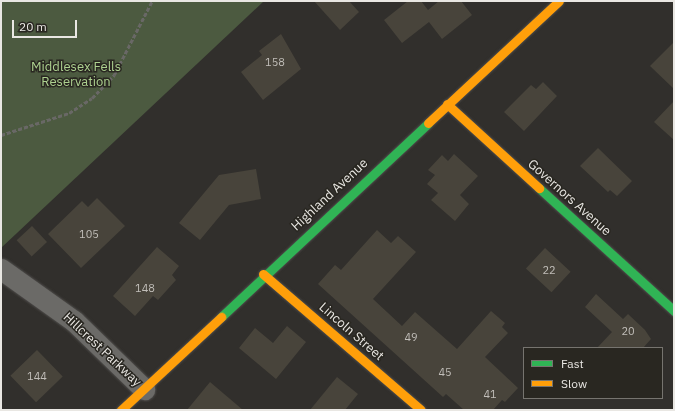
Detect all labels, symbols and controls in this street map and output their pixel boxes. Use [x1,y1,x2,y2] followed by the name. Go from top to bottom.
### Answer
[14,12,79,38] scale bar
[19,19,47,34] text: 20 m
[265,55,285,69] house number: 158
[31,60,121,91] park label: Middlesex Fells Reservation
[289,156,371,234] street label: Highland Avenue
[524,157,614,239] street label: Governors Avenue
[79,227,99,241] house number: 105
[542,263,556,277] house number: 22
[135,281,155,295] house number: 148
[315,300,387,364] street label: Lincoln Street
[60,310,144,390] street label: Hillcrest Parkway
[621,324,635,338] house number: 20
[404,330,418,344] house number: 49
[523,347,663,399] legend
[561,356,584,371] text: Fast
[438,365,452,379] house number: 45
[27,369,47,383] house number: 144
[561,376,587,391] text: Slow
[483,387,497,401] house number: 41

